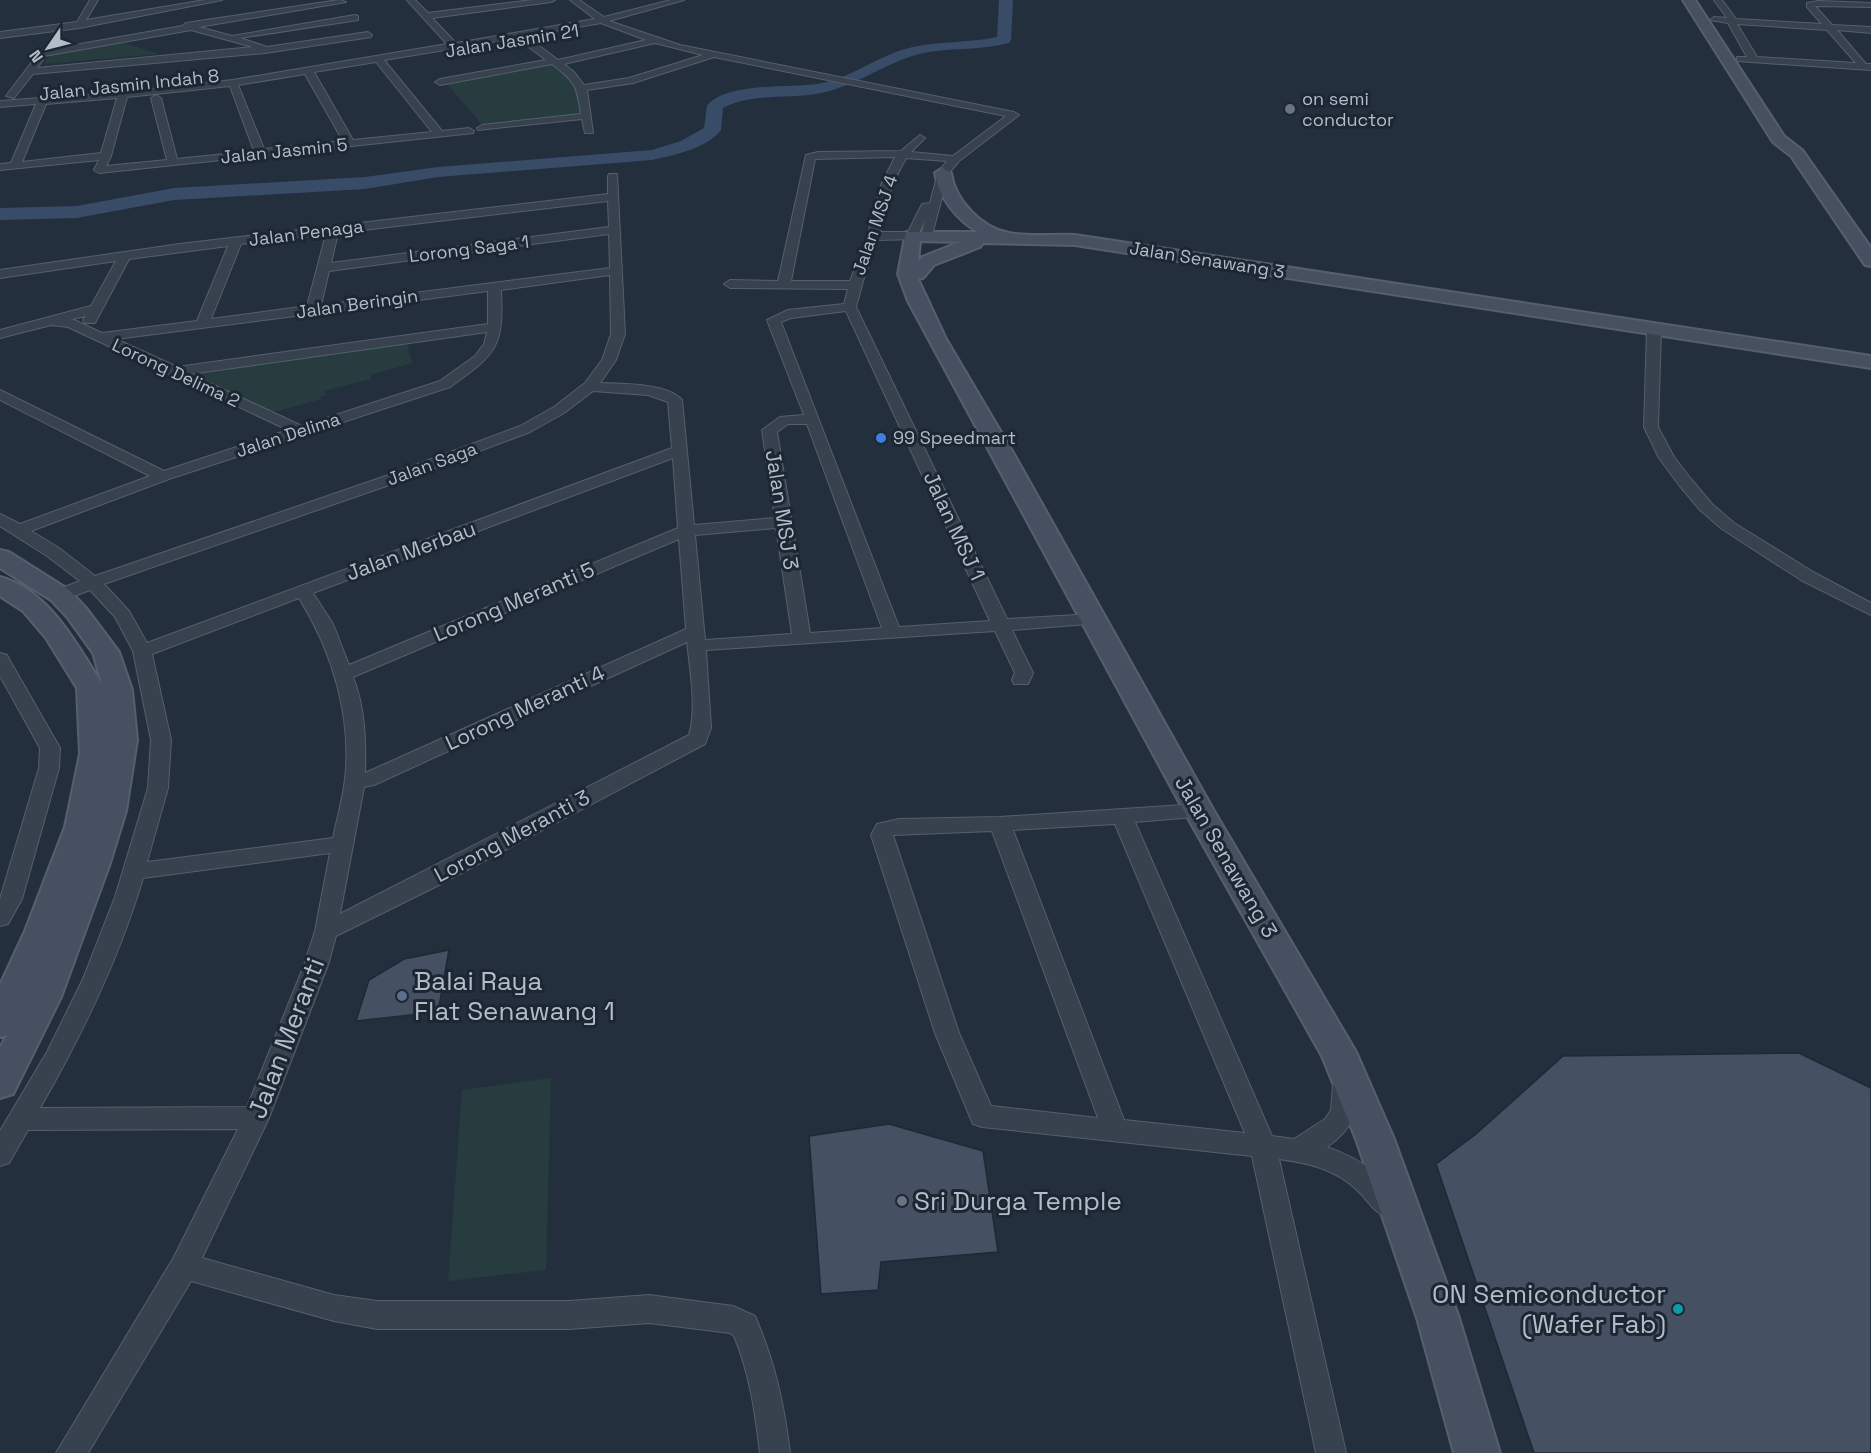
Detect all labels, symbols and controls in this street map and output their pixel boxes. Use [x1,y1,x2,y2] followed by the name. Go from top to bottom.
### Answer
[18,18,78,78] north arrow
[443,19,580,62] street label: Jalan Jasmin 21
[24,46,48,67] text: N
[38,64,220,105] street label: Jalan Jasmin Indah 8
[1302,87,1394,131] place label: on semi conductor
[1283,102,1297,116] marker: on semi conductor
[219,132,348,169] street label: Jalan Jasmin 5
[847,172,902,278] street label: Jalan MSJ 4
[247,214,365,251] street label: Jalan Penaga
[408,230,530,267] street label: Lorong Saga 1
[1128,236,1286,283] street label: Jalan Senawang 3
[295,284,419,323] street label: Jalan Beringin
[109,333,244,412] street label: Lorong Delima 2
[233,407,343,462] street label: Jalan Delima
[893,426,1016,449] place label: 99 Speedmart
[874,431,888,445] marker: 99 Speedmart
[384,437,480,490] street label: Jalan Saga
[760,448,805,572] street label: Jalan MSJ 3
[917,467,991,585] street label: Jalan MSJ 1
[342,515,479,587] street label: Jalan Merbau
[429,555,598,648] street label: Lorong Meranti 5
[441,659,609,756] street label: Lorong Meranti 4
[1169,771,1284,943] street label: Jalan Senawang 3
[429,783,594,888] street label: Lorong Meranti 3
[240,953,332,1123] street label: Jalan Meranti
[414,964,615,1028] place label: Balai Raya Flat Senawang 1
[395,989,409,1003] marker: Balai Raya Flat Senawang 1
[914,1184,1122,1218] place label: Sri Durga Temple
[895,1194,909,1208] marker: Sri Durga Temple
[1432,1277,1666,1341] place label: ON Semiconductor (Wafer Fab)
[1671,1302,1685,1316] marker: ON Semiconductor (Wafer Fab)

